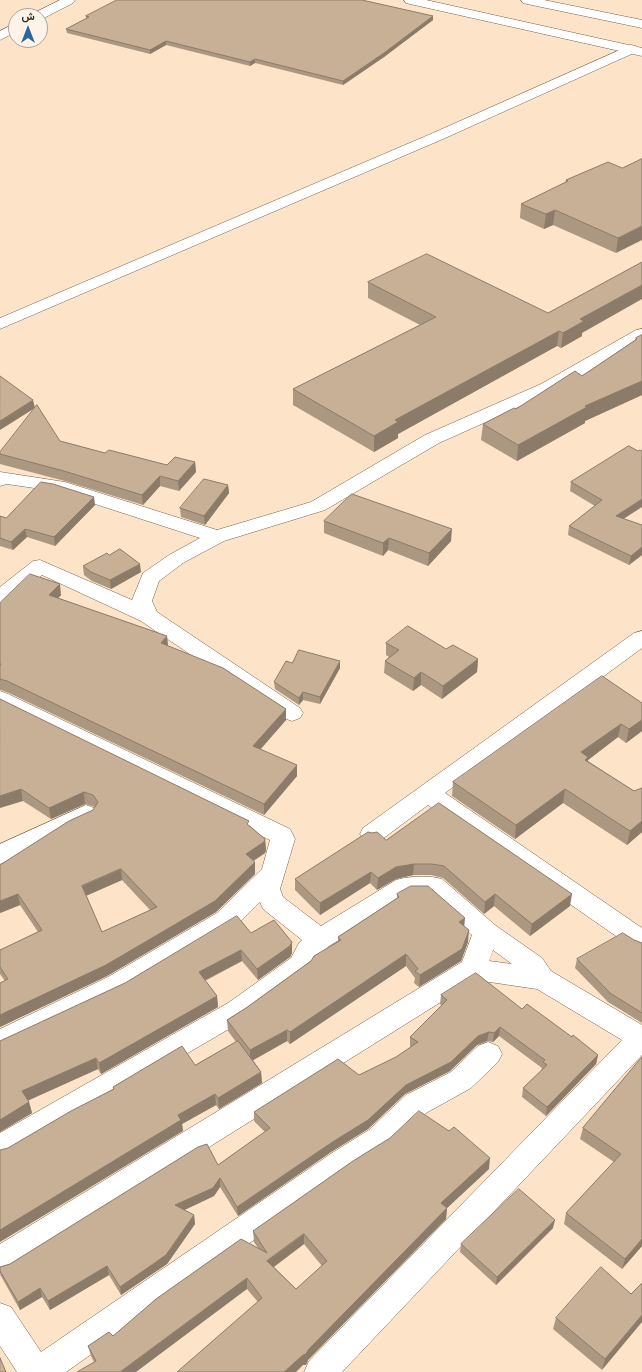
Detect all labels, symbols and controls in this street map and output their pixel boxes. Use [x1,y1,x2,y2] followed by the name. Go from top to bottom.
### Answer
[8,8,48,48] north arrow
[21,10,35,23] text: ش

